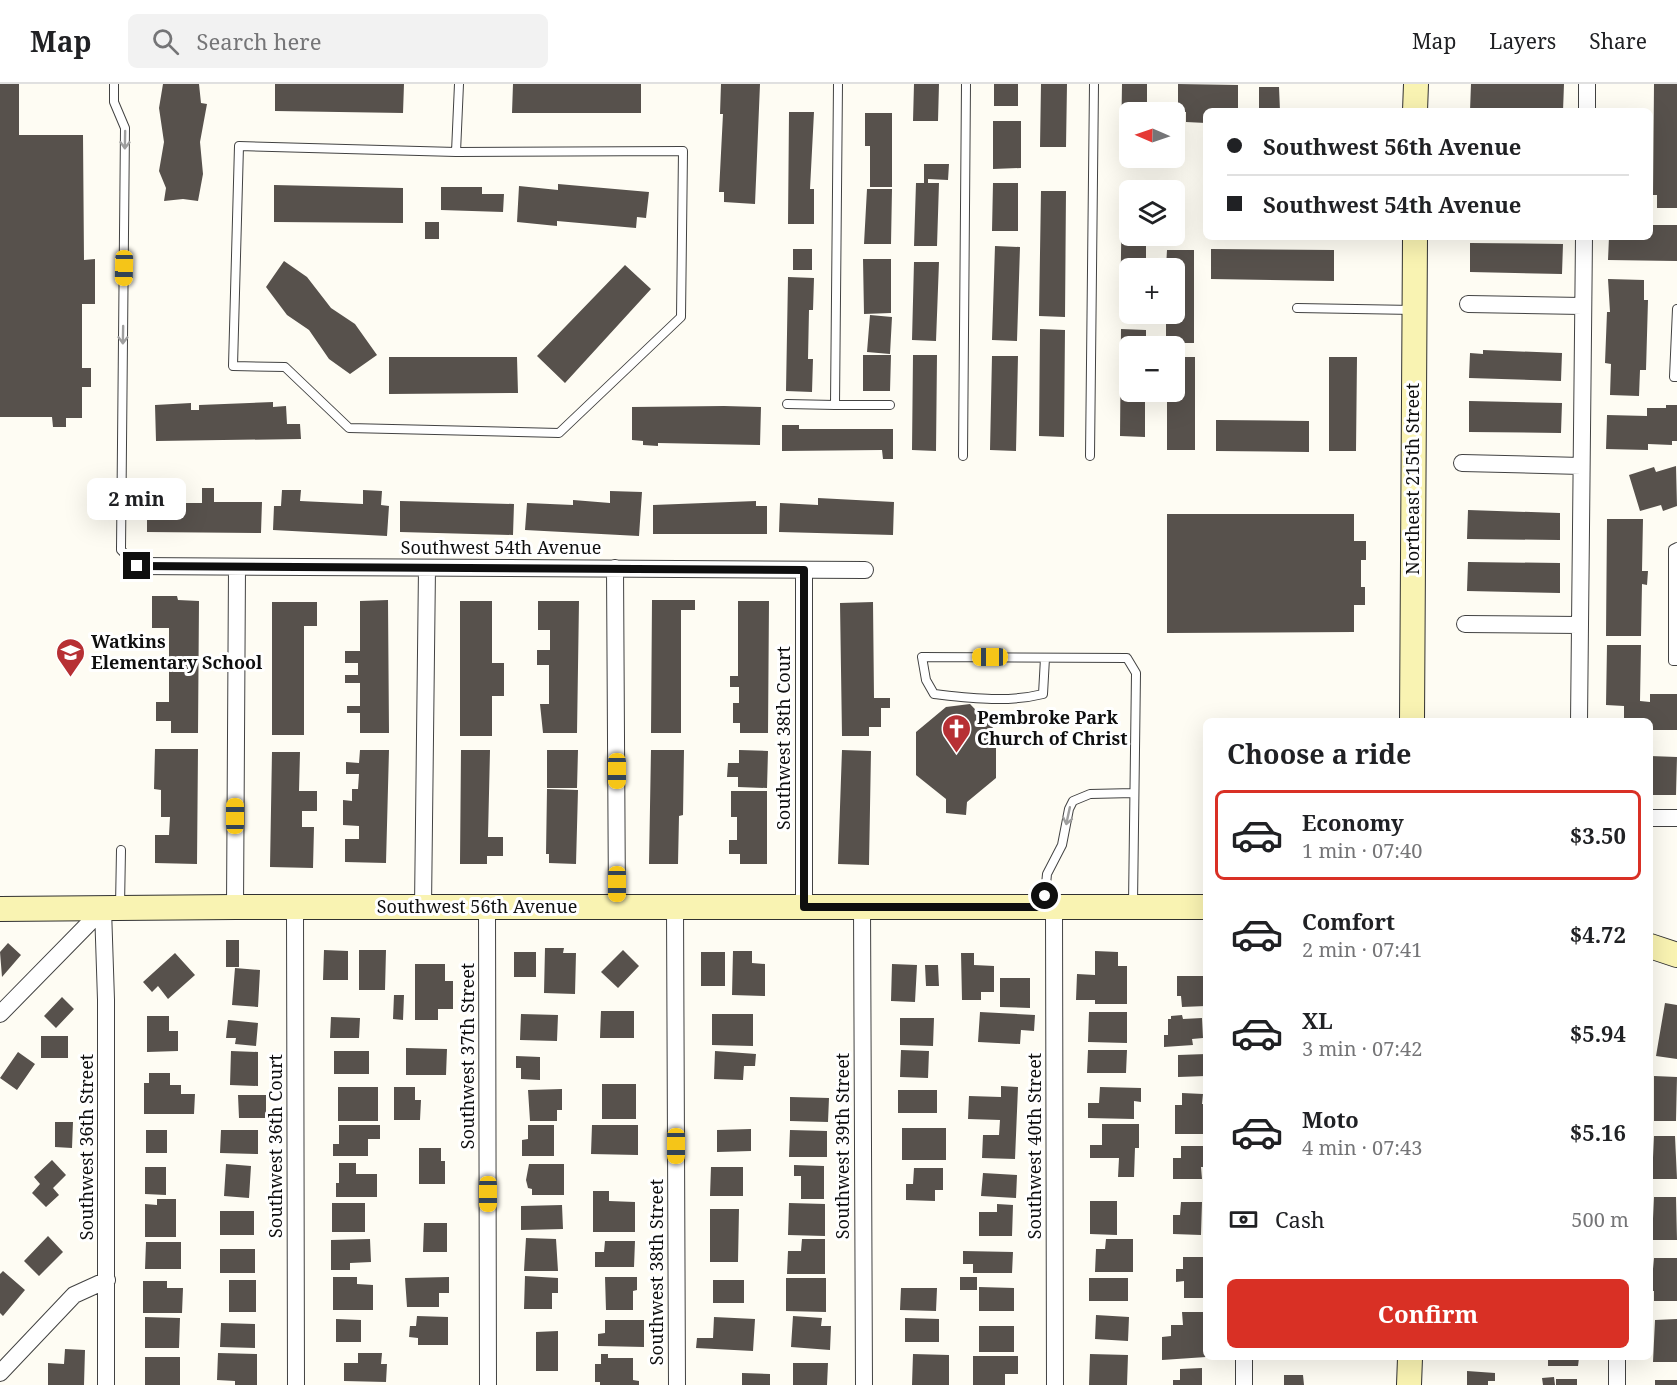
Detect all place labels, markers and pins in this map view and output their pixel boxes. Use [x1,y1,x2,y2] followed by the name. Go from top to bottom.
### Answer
[91,629,263,674] place label: Watkins Elementary School
[54,636,86,678] school or university icon: Watkins Elementary School
[977,705,1127,750] place label: Pembroke Park Church of Christ
[940,712,972,754] church icon: Pembroke Park Church of Christ

